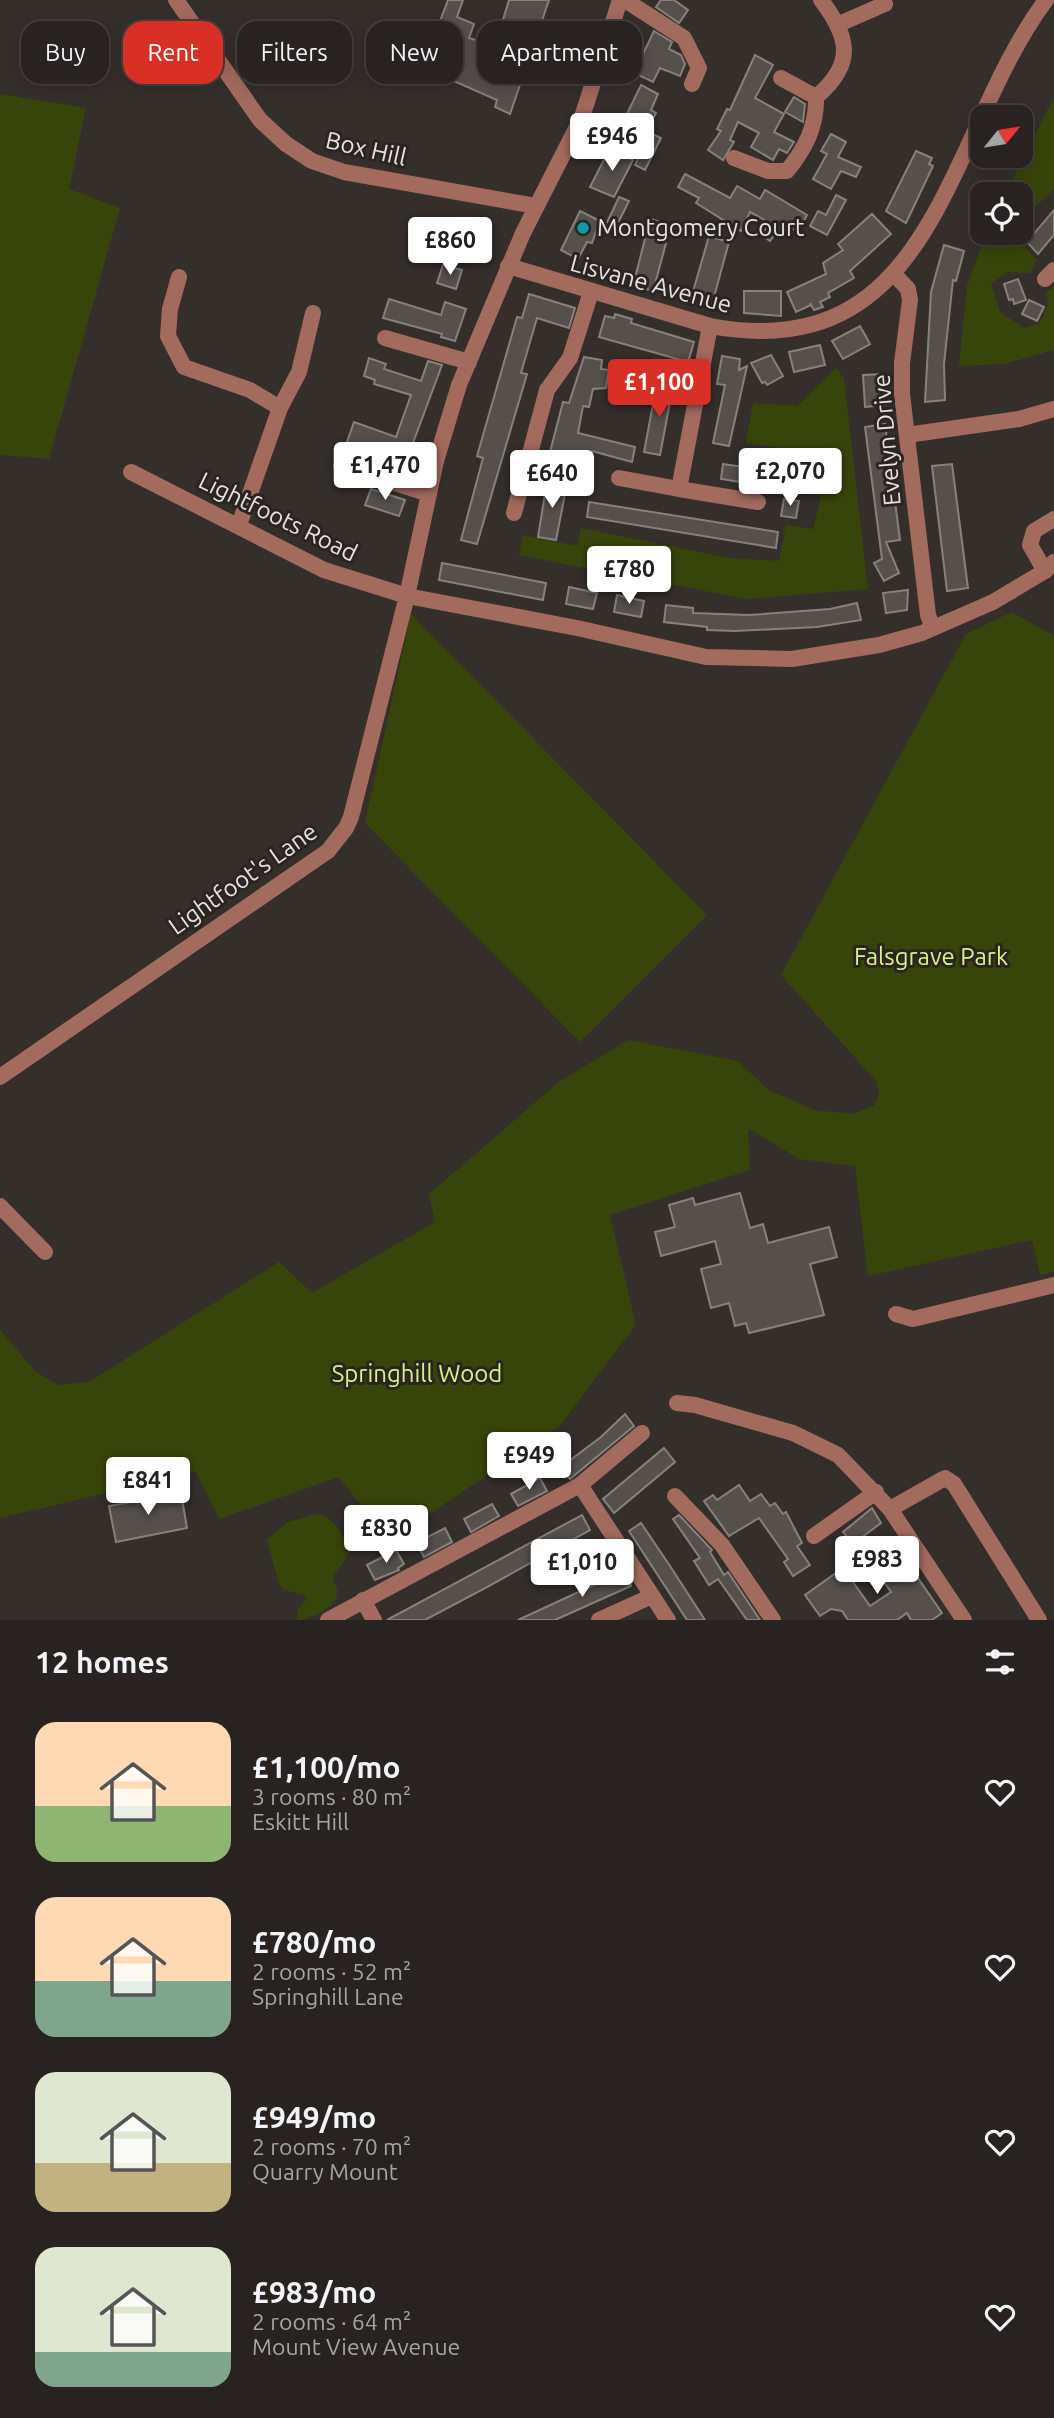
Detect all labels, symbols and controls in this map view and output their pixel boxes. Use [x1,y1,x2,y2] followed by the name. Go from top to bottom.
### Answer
[21,21,109,84] chip: Buy
[123,21,223,84] chip: Rent
[237,21,352,84] chip: Filters
[366,21,463,84] chip: New
[477,21,642,84] chip: Apartment
[970,105,1032,168] north arrow
[970,105,1033,245] map controls
[571,114,653,173] pin: £946
[586,123,638,148] text: £946
[323,126,409,171] street label: Box Hill
[970,182,1033,245] button: locate
[597,214,805,241] place label: Montgomery Court
[409,218,491,277] pin: £860
[575,220,591,236] marker: Montgomery Court
[424,227,476,252] text: £860
[568,249,735,318] street label: Lisvane Avenue
[602,360,716,419] pin: £1,100
[624,369,694,394] text: £1,100
[867,373,906,507] street label: Evelyn Drive
[328,442,442,502] pin: £1,470
[733,448,847,508] pin: £2,070
[511,450,593,510] pin: £640
[350,452,420,477] text: £1,470
[755,458,825,483] text: £2,070
[526,460,578,485] text: £640
[195,467,362,567] street label: Lightfoots Road
[588,546,670,606] pin: £780
[603,556,655,581] text: £780
[163,817,322,940] street label: Lightfoot's Lane
[854,943,1008,970] park label: Falsgrave Park
[332,1360,502,1387] park label: Springhill Wood
[488,1432,570,1492] pin: £949
[503,1442,555,1467] text: £949
[107,1458,189,1517] pin: £841
[122,1467,174,1492] text: £841
[345,1506,427,1565] pin: £830
[360,1515,412,1540] text: £830
[836,1536,918,1596] pin: £983
[525,1540,639,1599] pin: £1,010
[851,1546,903,1571] text: £983
[547,1549,617,1574] text: £1,010
[981,1643,1019,1681] icon: filters
[35,1645,169,1679] text: 12 homes
[91,1750,175,1834] icon: home
[252,1750,401,1784] text: £1,100/mo
[981,1773,1019,1811] icon: heart
[252,1784,411,1809] text: 3 rooms · 80 m²
[252,1809,349,1834] text: Eskitt Hill
[91,1925,175,2009] icon: home
[252,1925,376,1959] text: £780/mo
[981,1948,1019,1986] icon: heart
[252,1959,411,1984] text: 2 rooms · 52 m²
[252,1984,404,2009] text: Springhill Lane
[91,2100,175,2184] icon: home
[252,2100,376,2134] text: £949/mo
[981,2123,1019,2161] icon: heart
[252,2134,411,2159] text: 2 rooms · 70 m²
[252,2159,398,2184] text: Quarry Mount
[91,2275,175,2359] icon: home
[252,2275,376,2309] text: £983/mo
[981,2298,1019,2336] icon: heart
[252,2309,411,2334] text: 2 rooms · 64 m²
[252,2334,460,2359] text: Mount View Avenue

